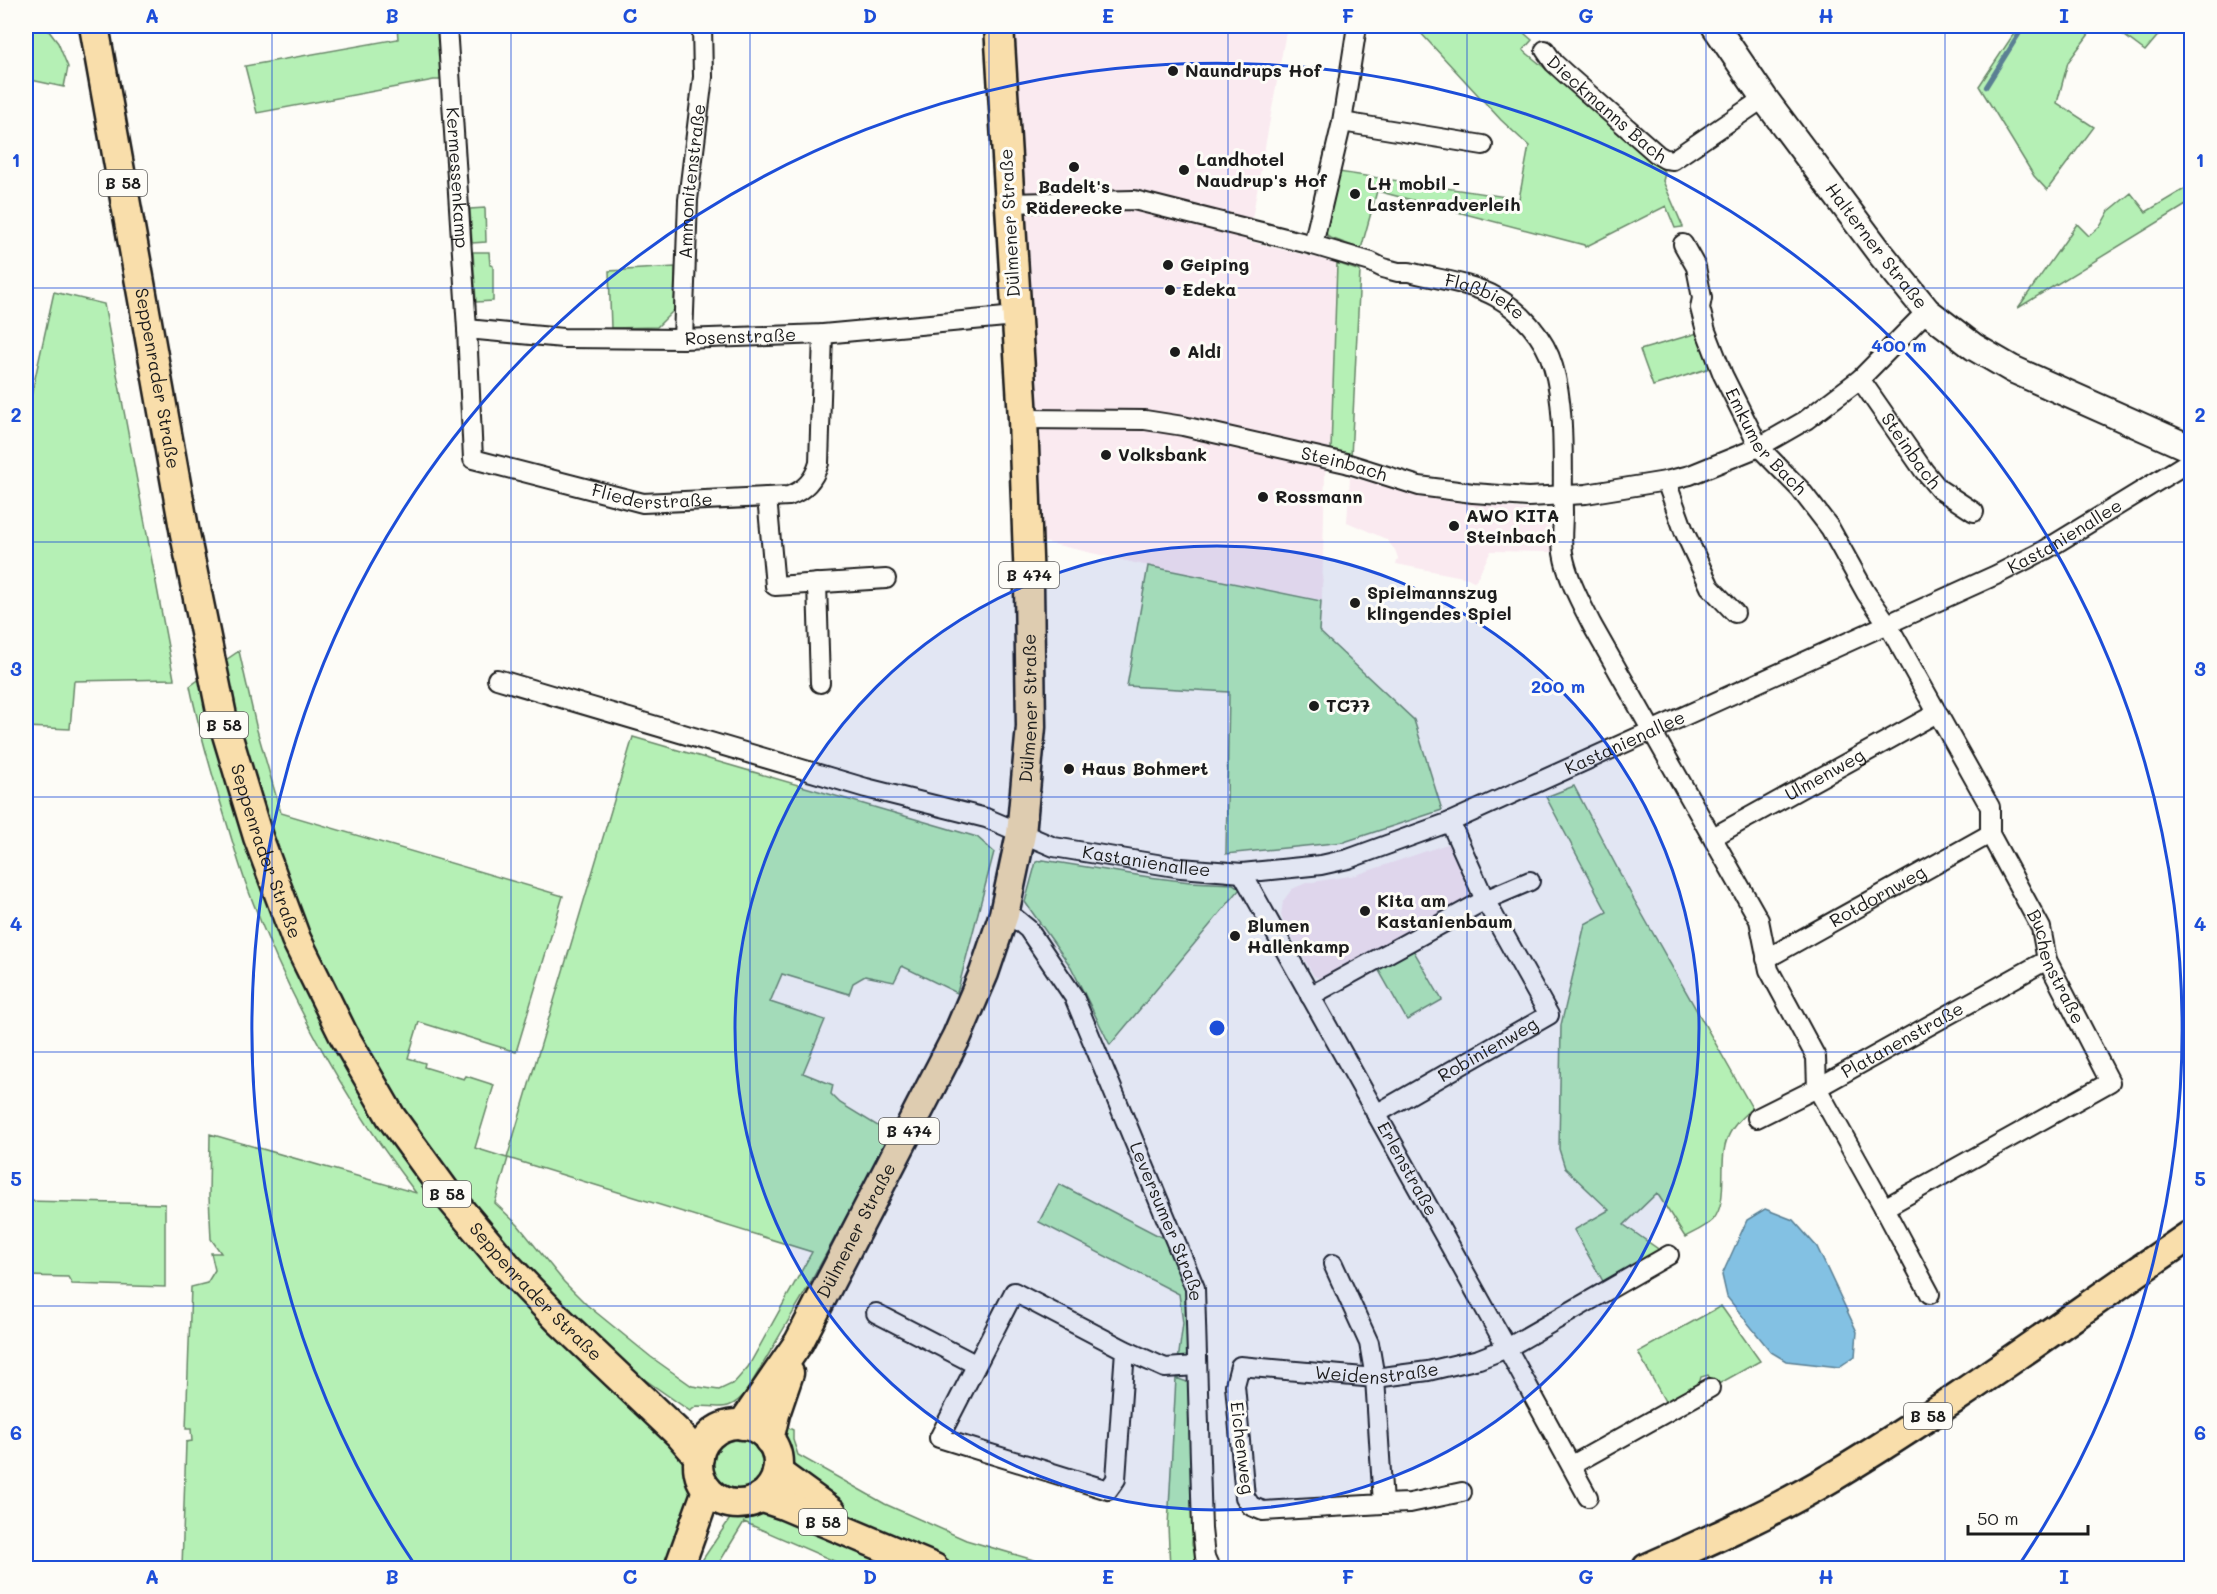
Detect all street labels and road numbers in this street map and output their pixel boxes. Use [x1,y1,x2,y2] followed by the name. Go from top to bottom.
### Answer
[1542,49,1671,168] street label: Dieckmanns Bach
[673,102,711,259] street label: Ammonitenstraße
[441,106,475,249] street label: Kermessenkamp
[993,148,1025,298] street label: Dülmener Straße
[99,170,147,196] road number: B 58
[1821,178,1934,314] street label: Halterner Straße
[1443,267,1530,324] street label: Flaßbieke
[130,286,186,471] street label: Seppenrader Straße
[684,322,797,350] street label: Rosenstraße
[1720,384,1812,500] street label: Emkumer Bach
[1876,408,1947,493] street label: Steinbach
[1299,440,1390,486] street label: Steinbach
[589,477,713,514] street label: Fliederstraße
[2003,493,2126,578] street label: Kastanienallee
[999,562,1059,588] road number: B 474
[1013,633,1042,784] street label: Dülmener Straße
[1561,704,1688,779] street label: Kastanienallee
[200,712,248,738] road number: B 58
[1780,742,1869,806] street label: Ulmenweg
[226,761,308,942] street label: Seppenrader Straße
[1081,839,1211,881] street label: Kastanienallee
[1825,859,1930,932] street label: Rotdornweg
[2022,905,2091,1028] street label: Buchenstraße
[1837,996,1968,1083] street label: Platanenstraße
[1433,1011,1542,1087] street label: Robinienweg
[1372,1117,1444,1220] street label: Erlenstraße
[879,1118,939,1144] road number: B 474
[1125,1138,1208,1302] street label: Leversumer Straße
[811,1158,900,1302] street label: Dülmener Straße
[423,1181,471,1207] road number: B 58
[464,1217,608,1366] street label: Seppenrader Straße
[1314,1356,1441,1389] street label: Weidenstraße
[1225,1400,1261,1496] street label: Eichenweg
[1904,1403,1952,1429] road number: B 58
[799,1509,847,1535] road number: B 58

